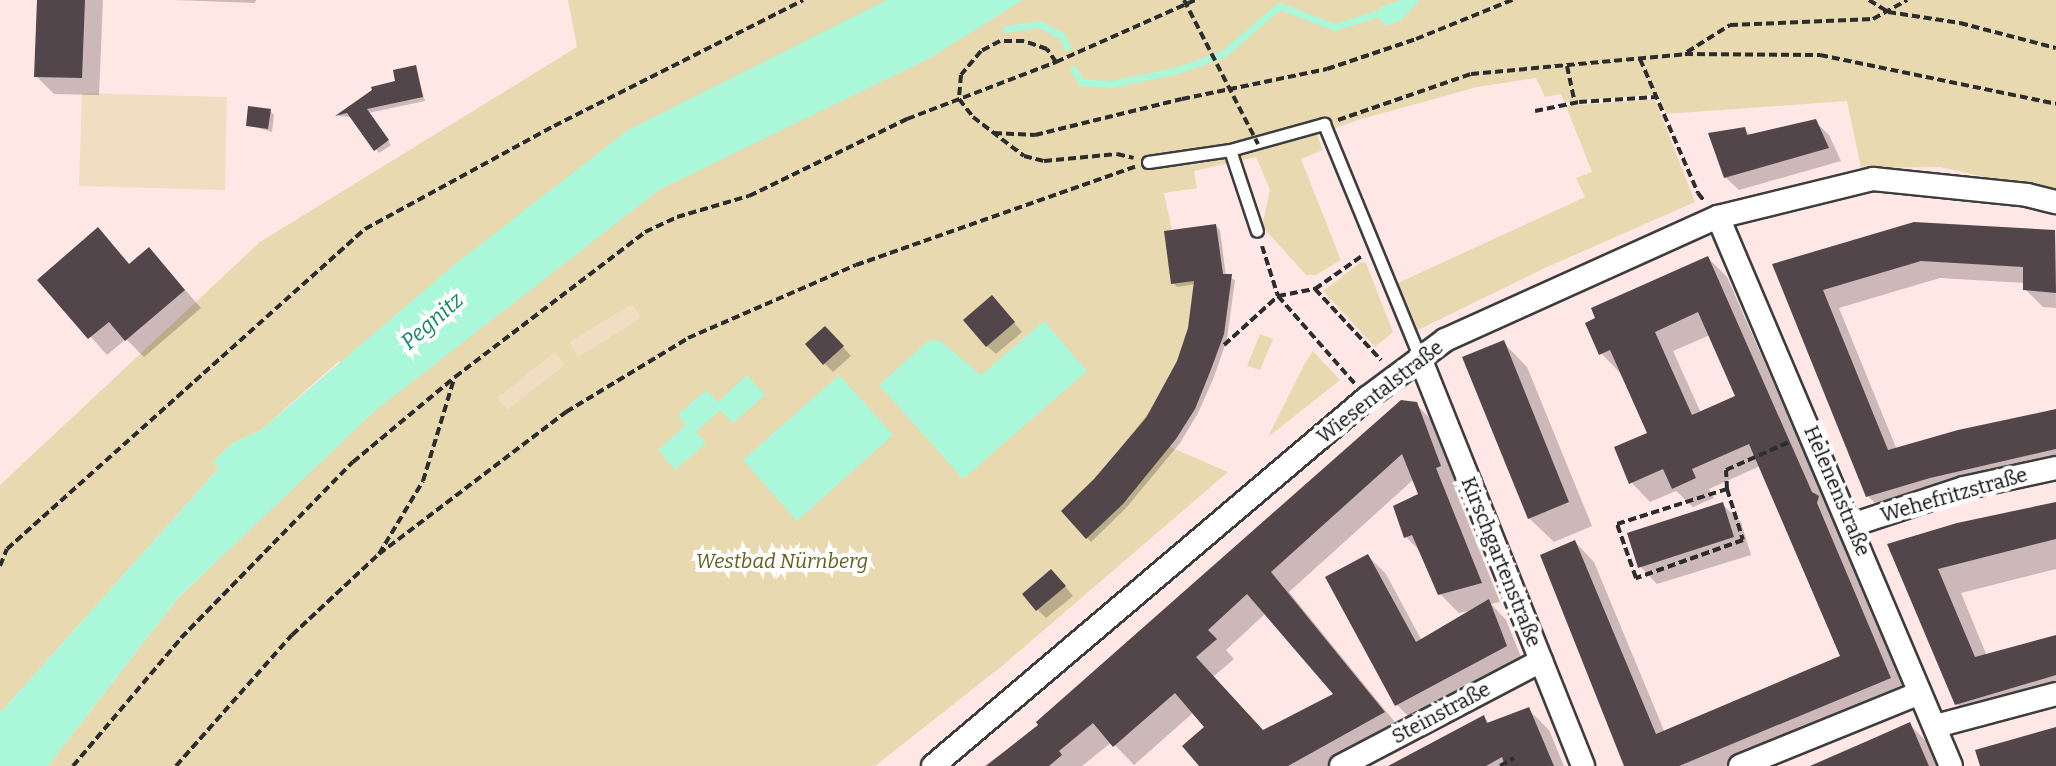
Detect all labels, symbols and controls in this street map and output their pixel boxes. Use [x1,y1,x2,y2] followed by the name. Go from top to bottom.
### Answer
[396,287,468,355] water label: Pegnitz
[1312,335,1448,449] street label: Wiesentalstraße
[1799,422,1875,560] street label: Helenenstraße
[1878,463,2030,527] street label: Wehefritzstraße
[1456,473,1546,651] street label: Kirschgartenstraße
[696,549,868,573] park label: Westbad Nürnberg
[1388,677,1494,749] street label: Steinstraße

